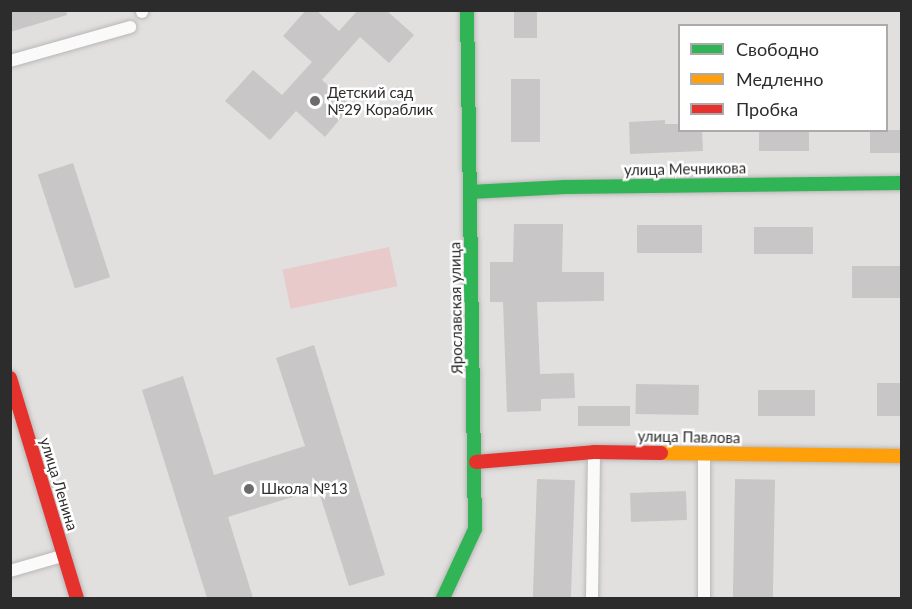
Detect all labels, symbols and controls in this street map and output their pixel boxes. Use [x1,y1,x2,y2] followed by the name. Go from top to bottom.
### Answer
[678,24,888,132] legend
[736,38,819,60] text: Свободно
[736,68,824,90] text: Медленно
[327,83,433,118] place label: Детский сад №29 Кораблик
[308,94,322,108] marker: Детский сад №29 Кораблик
[736,98,798,120] text: Пробка
[624,159,746,179] street label: улица Мечникова
[446,242,466,374] street label: Ярославская улица
[637,427,741,447] street label: улица Павлова
[36,435,82,533] street label: улица Ленина
[261,480,348,498] place label: Школа №13
[242,482,256,496] marker: Школа №13

